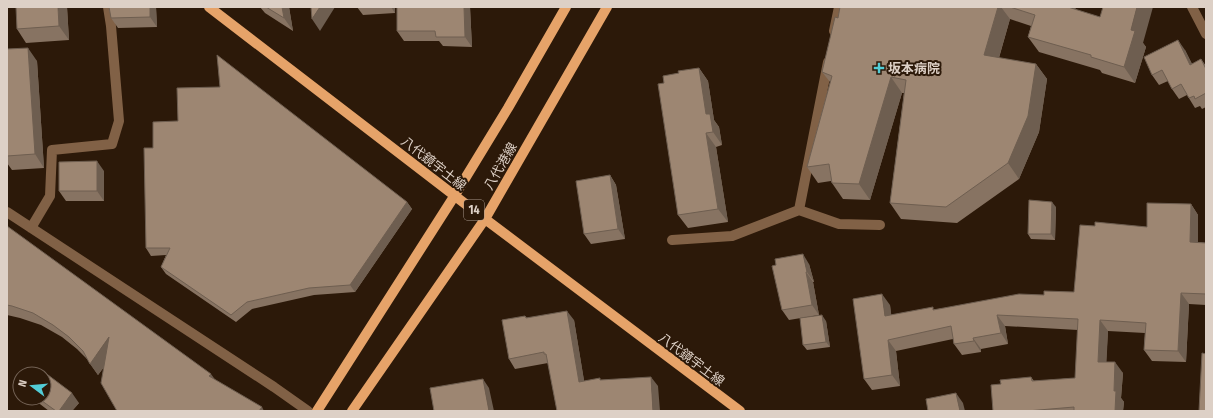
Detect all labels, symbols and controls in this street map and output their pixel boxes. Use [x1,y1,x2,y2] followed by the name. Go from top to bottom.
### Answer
[888,61,940,76] place label: 坂本病院
[873,62,885,74] marker: 坂本病院
[398,133,469,193] street label: 八代鏡宇土線
[481,140,520,193] street label: 八代港線
[464,200,484,220] road number: 14
[656,330,727,389] street label: 八代鏡宇土線
[12,366,52,406] north arrow
[16,378,30,388] text: N

